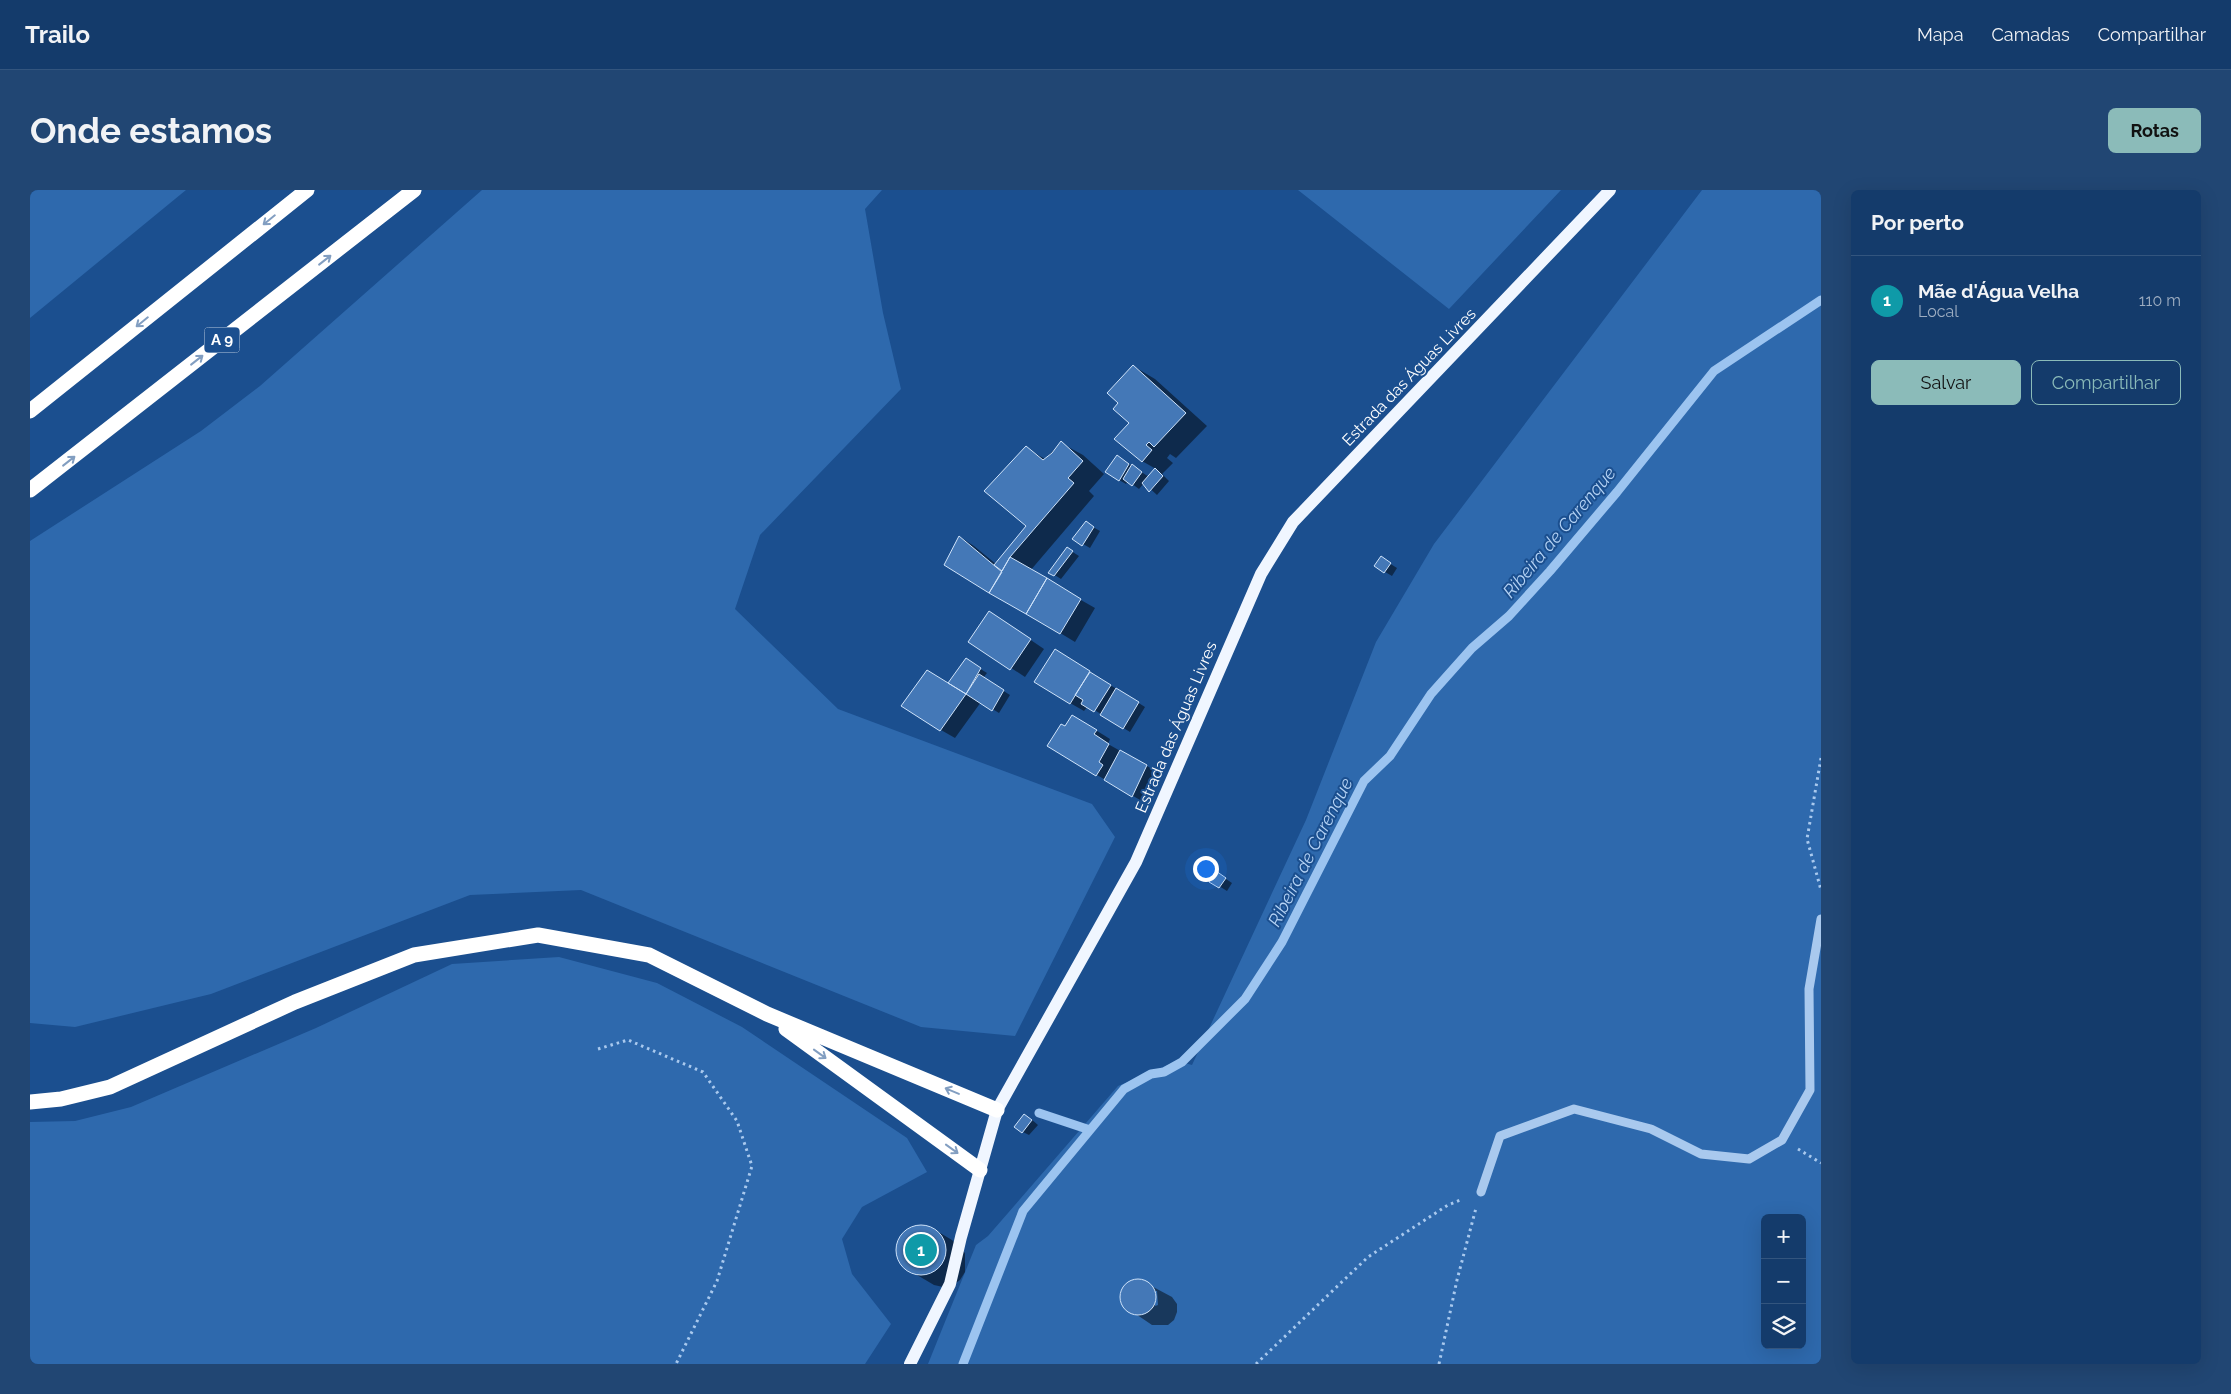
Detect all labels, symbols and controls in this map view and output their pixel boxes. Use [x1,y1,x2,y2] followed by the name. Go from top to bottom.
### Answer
[25,20,90,49] text: Trailo
[1917,24,1963,45] text: Mapa
[1991,24,2070,45] text: Camadas
[2098,24,2206,45] text: Compartilhar
[2108,108,2201,153] button: Rotas
[30,110,272,151] text: Onde estamos
[1871,210,1964,235] text: Por perto
[263,215,276,226] one-way arrow
[318,255,332,265] one-way arrow
[1918,280,2079,302] text: Mãe d'Água Velha
[1883,291,1891,310] text: 1
[2139,291,2181,310] text: 110 m
[1918,302,1959,321] text: Local
[1337,303,1480,450] street label: Estrada das Águas Livres
[136,316,149,327] one-way arrow
[204,328,240,352] road number: A 9
[190,355,203,366] one-way arrow
[1871,360,2021,405] button: Salvar
[2031,360,2181,405] button: Compartilhar
[62,455,75,466] one-way arrow
[1498,462,1620,602] water label: Ribeira de Carenque
[1130,638,1221,815] street label: Estrada das Águas Livres
[1263,774,1357,930] water label: Ribeira de Carenque
[1193,856,1219,882] your location
[813,1048,826,1059] one-way arrow
[945,1086,960,1096] one-way arrow
[945,1144,958,1155] one-way arrow
[1761,1214,1806,1349] map controls
[1761,1214,1806,1259] button: +
[905,1231,937,1269] pin: 1
[1761,1259,1806,1304] button: −
[1761,1304,1806,1349] button: layers

